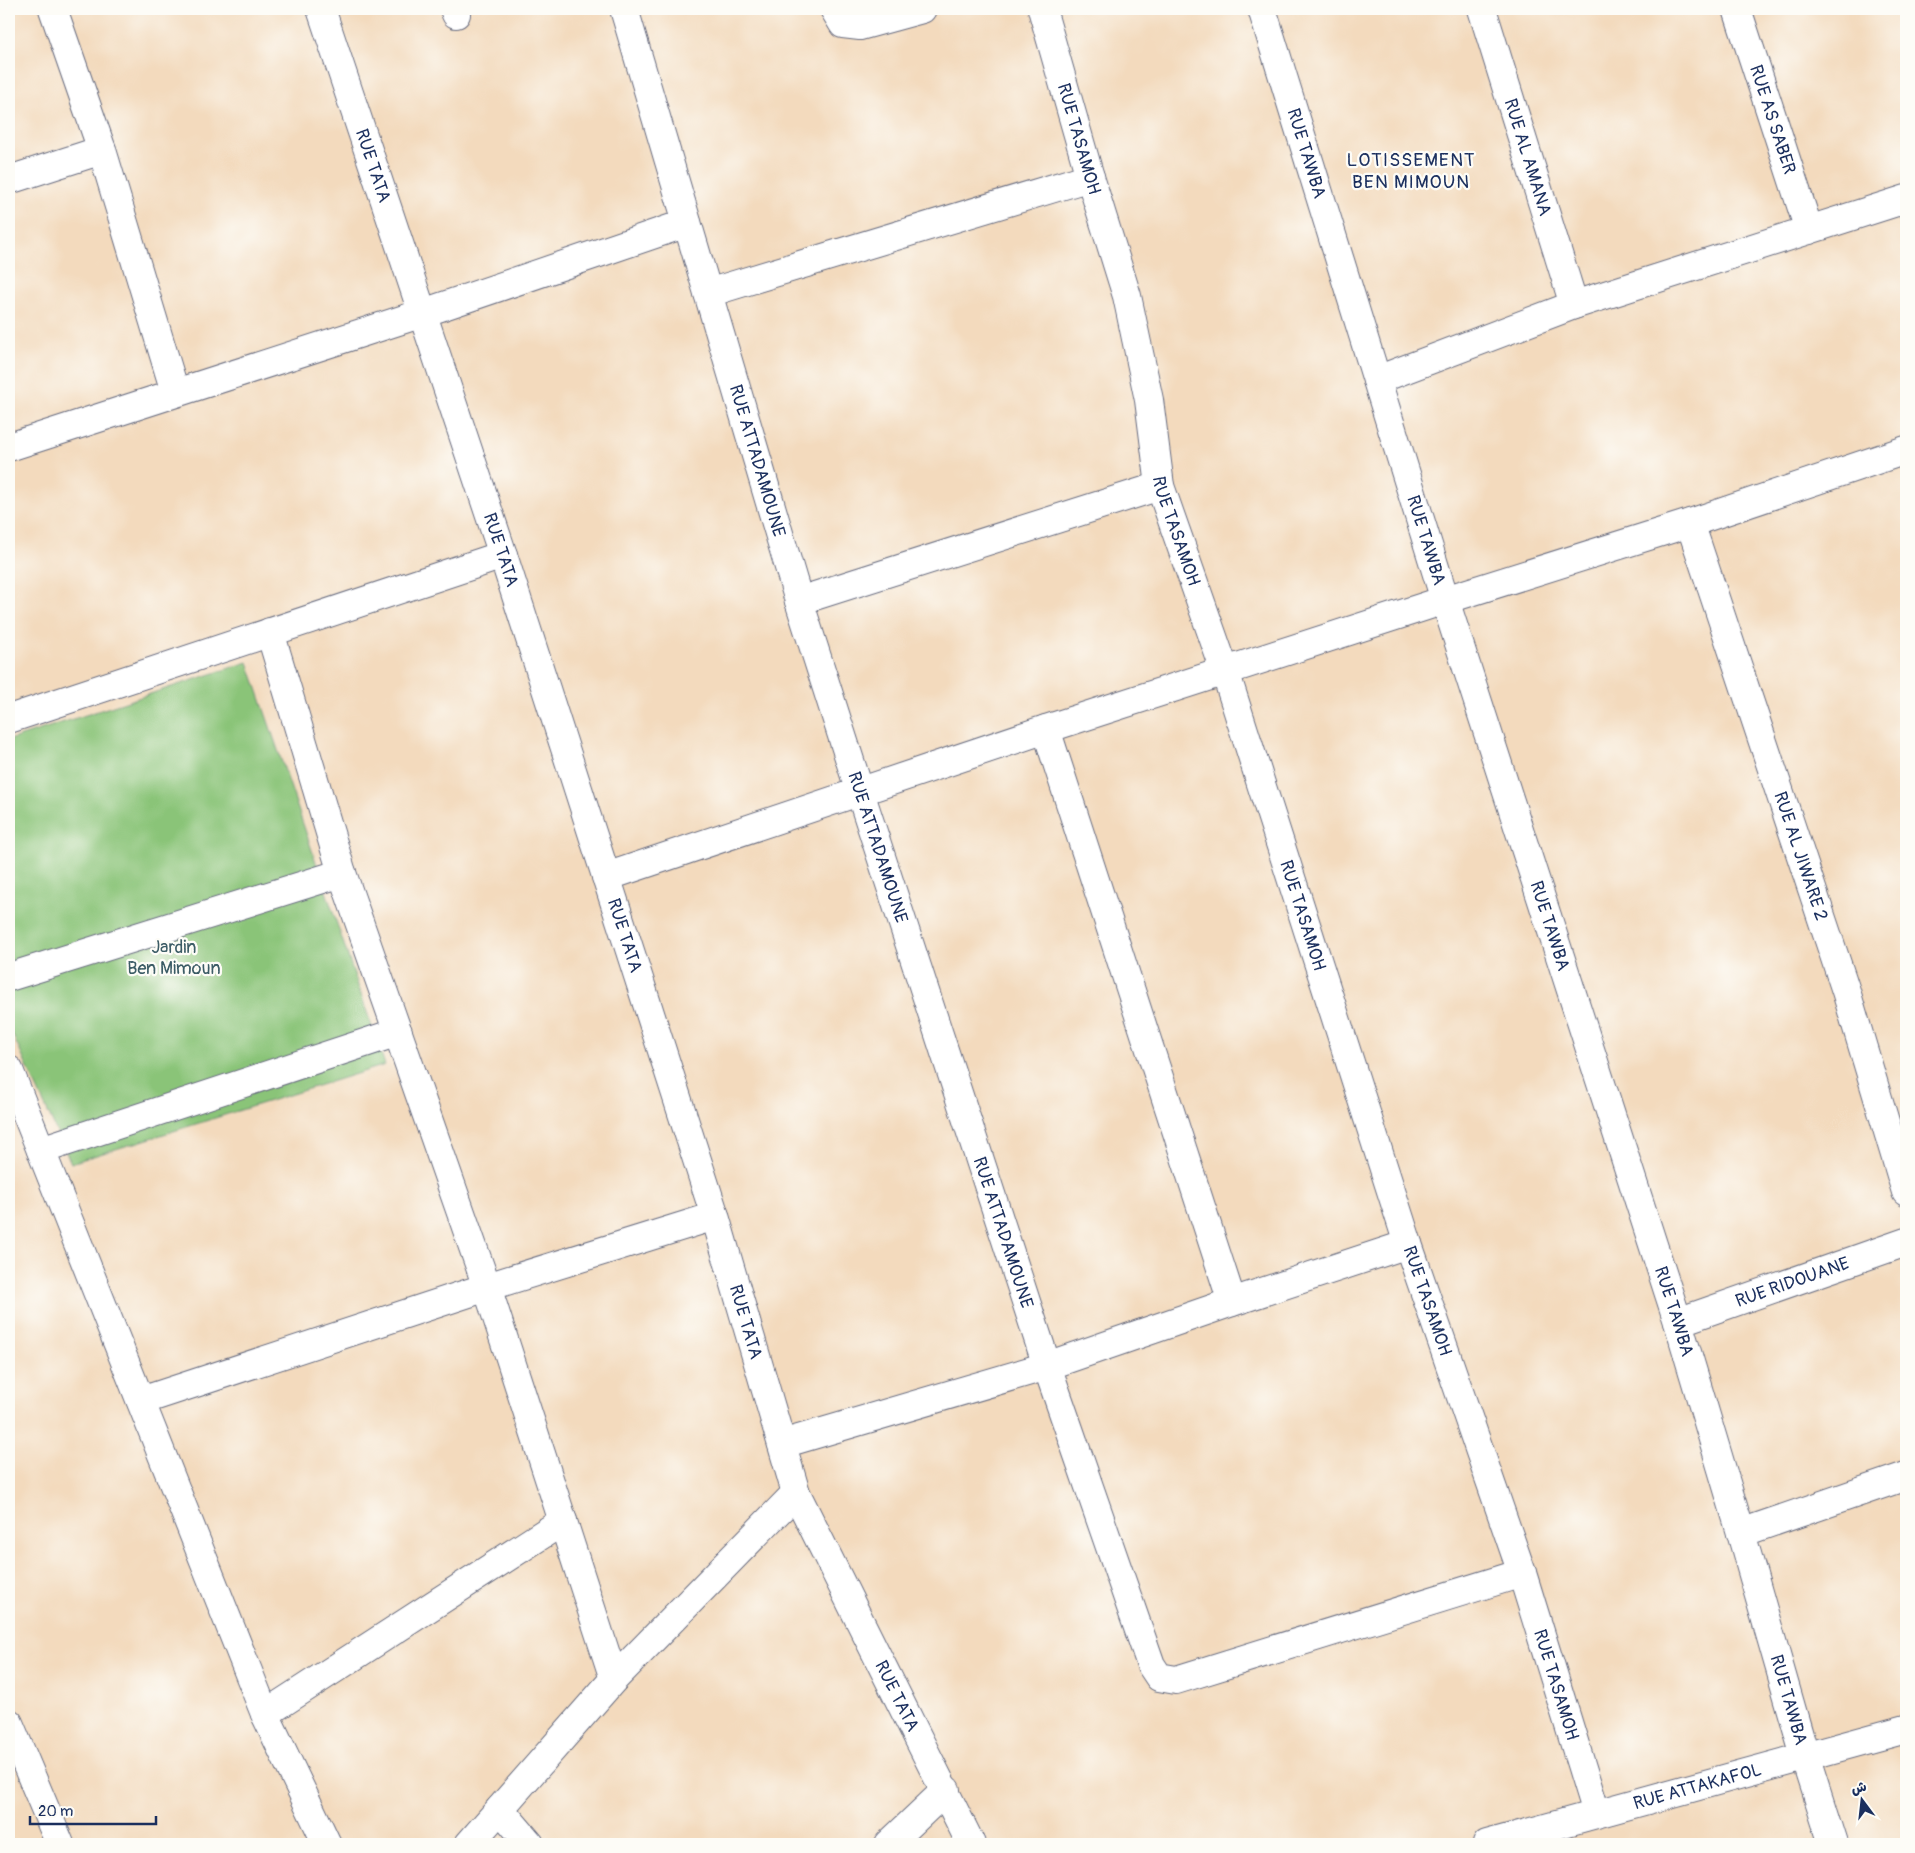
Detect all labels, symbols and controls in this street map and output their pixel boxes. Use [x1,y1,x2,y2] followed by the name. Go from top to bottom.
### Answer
[1744,62,1801,177] street label: RUE AS SABER
[1052,80,1106,197] street label: RUE TASAMOH
[1499,96,1557,219] street label: RUE AL AMANA
[1282,105,1331,201] street label: RUE TAWBA
[350,126,396,206] street label: RUE TATA
[1346,148,1476,194] district label: LOTISSEMENT BEN MIMOUN
[724,382,791,540] street label: RUE ATTADAMOUNE
[1147,475,1206,589] street label: RUE TASAMOH
[1402,492,1451,588] street label: RUE TAWBA
[478,510,524,590] street label: RUE TATA
[843,769,913,926] street label: RUE ATTADAMOUNE
[1769,788,1833,924] street label: RUE AL JIWARE 2
[1275,857,1331,974] street label: RUE TASAMOH
[1525,878,1575,974] street label: RUE TAWBA
[602,895,648,976] street label: RUE TATA
[127,936,221,980] park label: Jardin Ben Mimoun
[968,1154,1039,1311] street label: RUE ATTADAMOUNE
[1398,1243,1457,1359] street label: RUE TASAMOH
[1732,1251,1852,1312] street label: RUE RIDOUANE
[1649,1263,1699,1359] street label: RUE TAWBA
[724,1282,768,1362] street label: RUE TATA
[1529,1626,1584,1743] street label: RUE TASAMOH
[1765,1652,1813,1748] street label: RUE TAWBA
[870,1657,925,1736] street label: RUE TATA
[1631,1758,1764,1815] street label: RUE ATTAKAFOL
[1838,1776,1888,1826] north arrow
[1849,1778,1868,1798] text: ش
[30,1793,156,1825] scale bar
[38,1802,73,1821] text: 20 m

